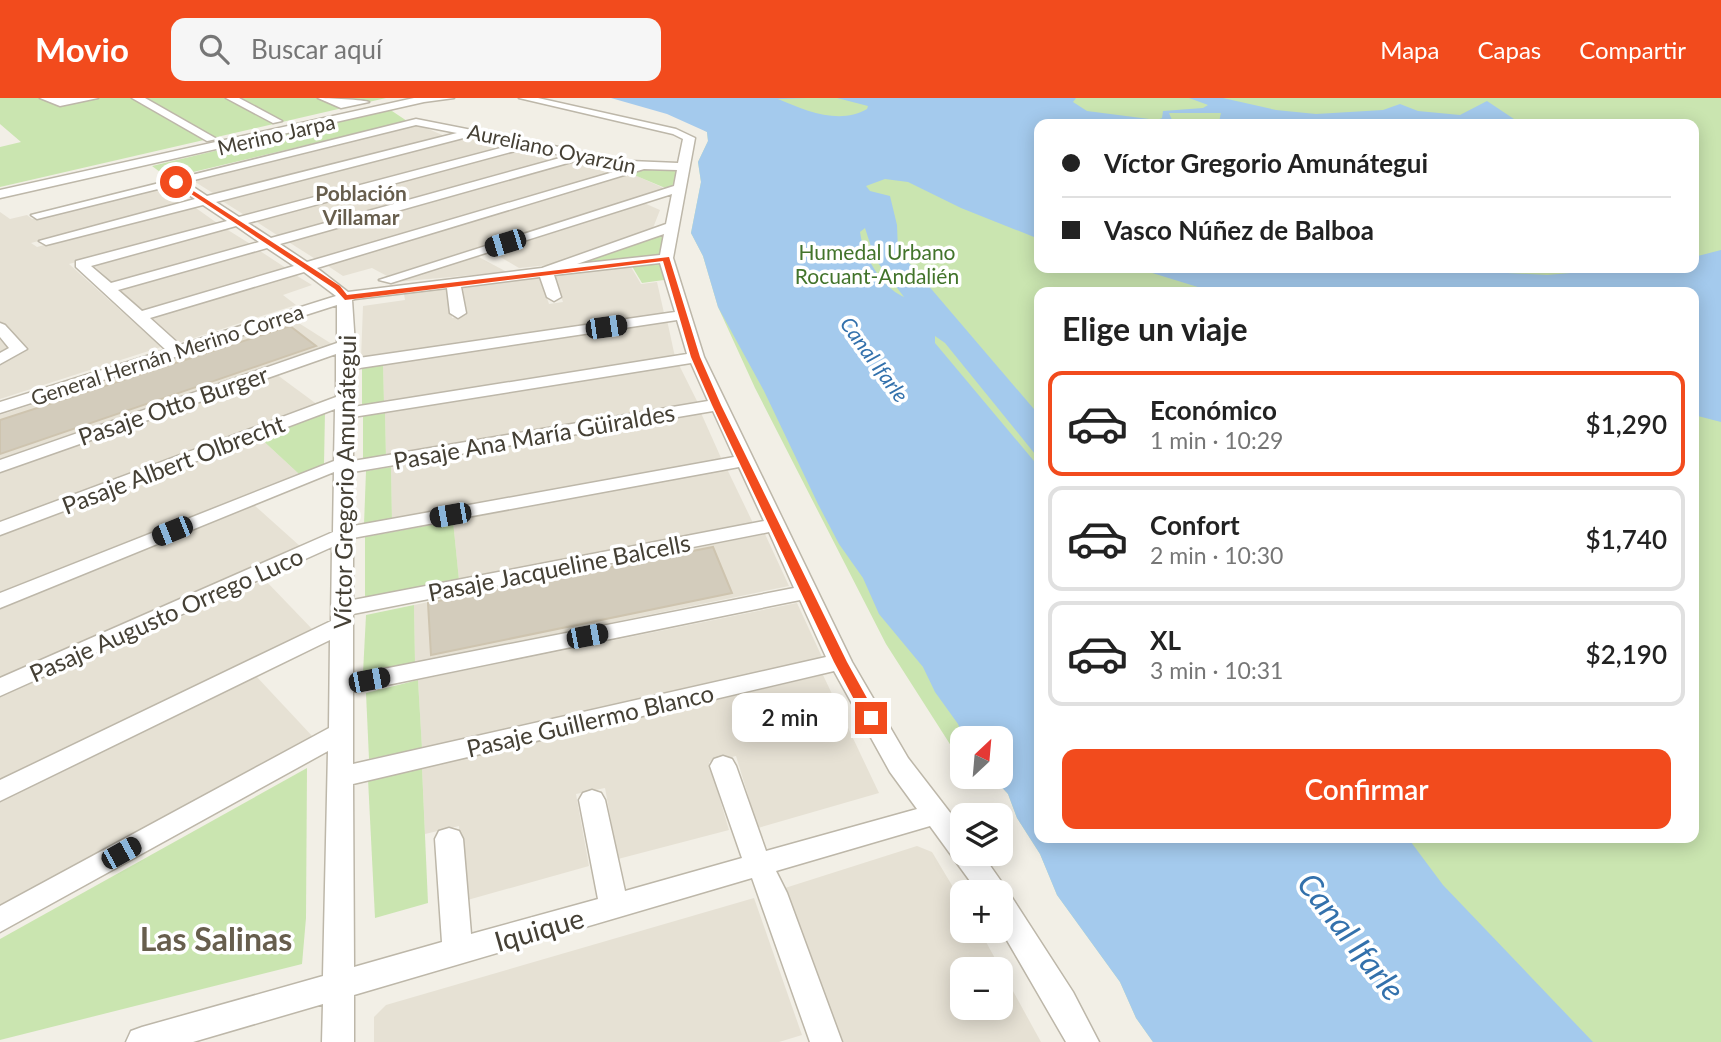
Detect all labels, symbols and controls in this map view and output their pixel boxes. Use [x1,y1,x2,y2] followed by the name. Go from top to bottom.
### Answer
[171,18,661,81] search box
[35,29,129,69] text: Movio
[195,30,233,68] icon: search
[251,33,382,65] text: Buscar aquí
[1380,35,1439,64] text: Mapa
[1477,35,1541,64] text: Capas
[1579,35,1686,64] text: Compartir
[215,108,337,160] street label: Merino Jarpa
[465,118,639,178] street label: Aureliano Oyarzún
[1104,147,1428,179] text: Víctor Gregorio Amunátegui
[160,166,192,198] route start
[315,180,407,229] district label: Población Villamar
[1104,214,1374,246] text: Vasco Núñez de Balboa
[482,227,529,259] car
[795,239,959,288] park label: Humedal Urbano Rocuant-Andalién
[28,298,306,410] street label: General Hernán Merino Correa
[1062,309,1247,348] text: Elige un viaje
[836,311,914,407] water label: Canal Ifarle
[584,314,629,340] car
[327,335,361,629] street label: Víctor Gregorio Amunátegui
[74,359,272,451] street label: Pasaje Otto Burger
[1066,392,1129,455] icon: car
[1150,394,1277,426] text: Económico
[391,397,677,475] street label: Pasaje Ana María Güiraldes
[58,408,289,520] street label: Pasaje Albert Olbrecht
[1586,408,1667,440] text: $1,290
[1150,426,1283,454] text: 1 min · 10:29
[428,501,473,529] car
[1066,507,1129,570] icon: car
[1150,509,1240,541] text: Confort
[149,513,196,549] car
[1586,523,1667,555] text: $1,740
[425,527,693,607] street label: Pasaje Jacqueline Balcells
[25,540,307,688] street label: Pasaje Augusto Orrego Luco
[1150,541,1283,569] text: 2 min · 10:30
[565,622,610,650] car
[1066,622,1129,685] icon: car
[1150,624,1181,656] text: XL
[1586,638,1667,670] text: $2,190
[1150,656,1283,684] text: 3 min · 10:31
[347,666,392,694] car
[464,677,716,763] street label: Pasaje Guillermo Blanco
[731,694,846,742] callout: 2 min
[855,702,887,734] route end
[762,703,818,731] text: 2 min
[950,726,1013,789] north arrow
[950,726,1013,1020] map controls
[1062,749,1671,829] button: Confirmar
[950,803,1013,866] button: layers
[98,834,145,872] car
[1290,864,1414,1008] water label: Canal Ifarle
[950,880,1013,943] button: +
[490,900,588,958] street label: Iquique
[140,919,292,958] district label: Las Salinas
[950,957,1013,1020] button: −

